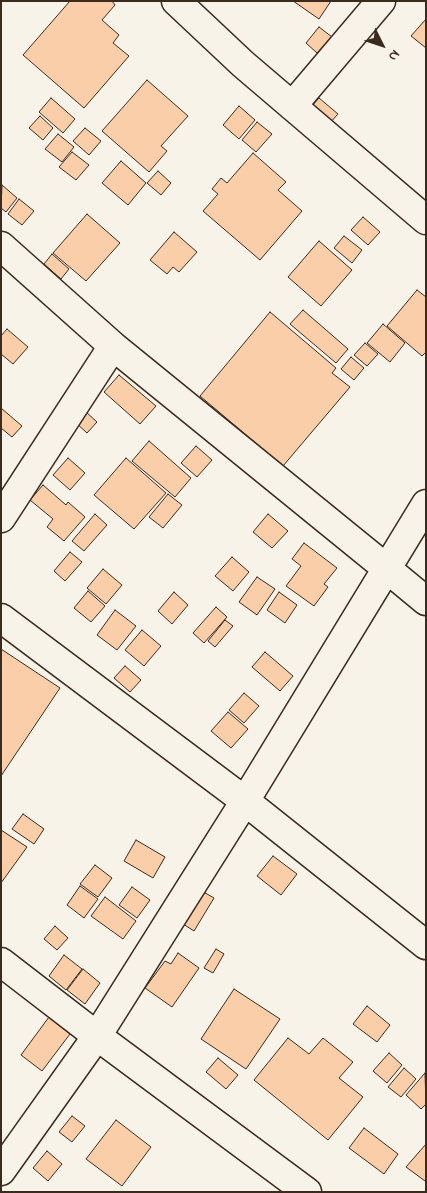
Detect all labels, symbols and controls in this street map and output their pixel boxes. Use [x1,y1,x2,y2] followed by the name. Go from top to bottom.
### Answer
[357,20,407,70] north arrow
[383,45,405,66] text: N

